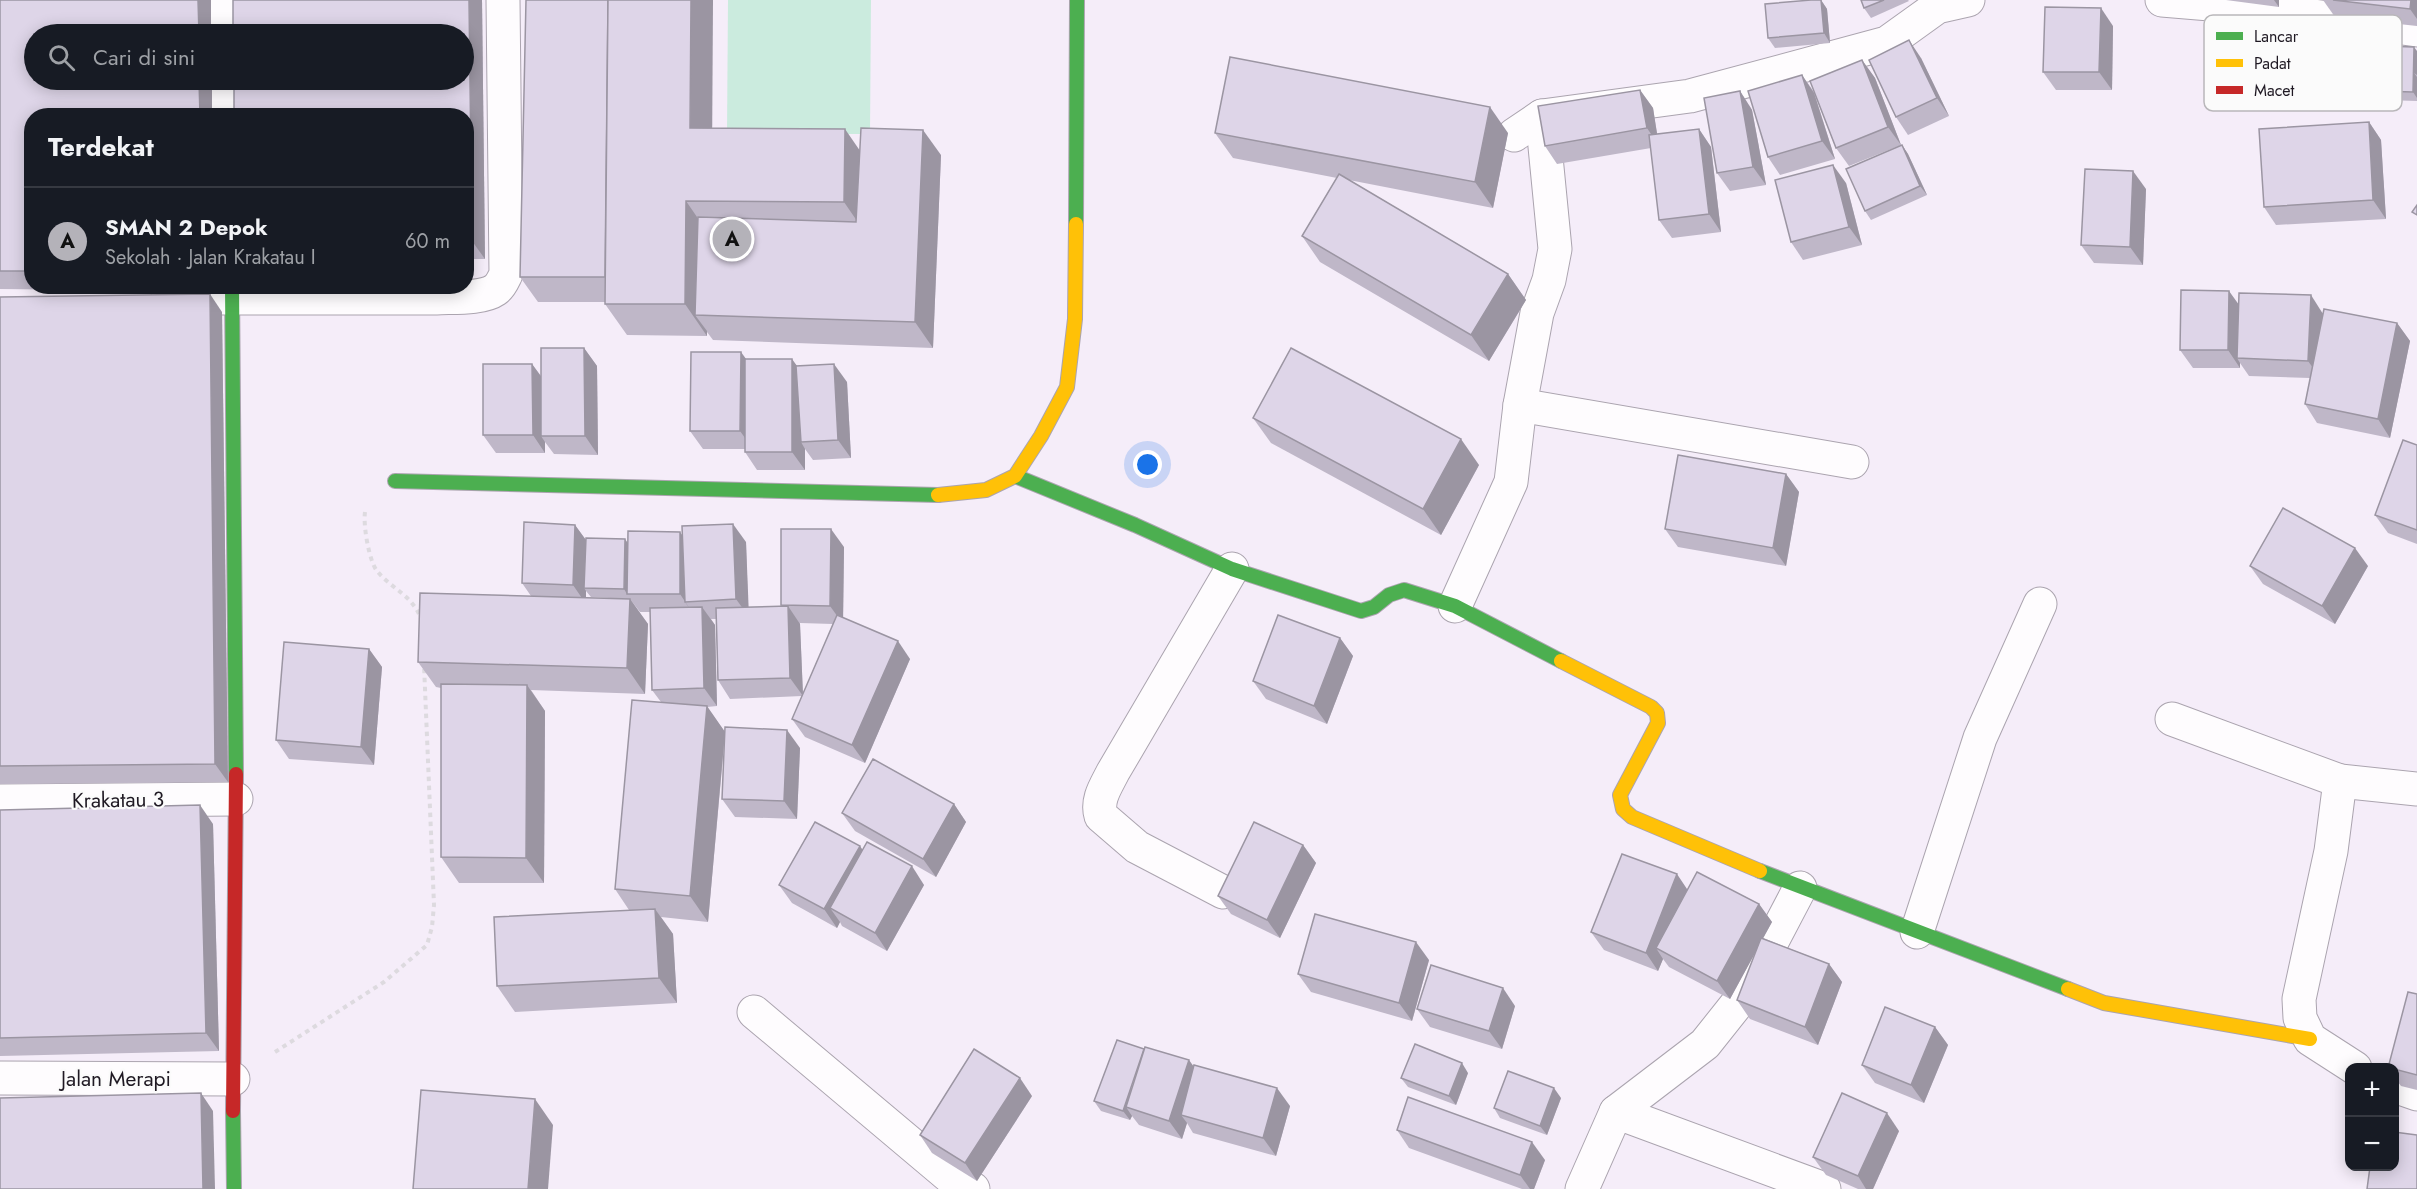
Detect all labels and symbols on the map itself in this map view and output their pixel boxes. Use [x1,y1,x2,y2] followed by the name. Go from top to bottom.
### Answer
[2204,15,2402,111] legend
[2254,25,2299,48] text: Lancar
[2254,52,2291,75] text: Padat
[2254,79,2295,102] text: Macet
[712,216,752,262] pin: A
[1133,450,1162,479] your location
[72,784,164,816] street label: Krakatau 3
[58,1064,171,1094] street label: Jalan Merapi

